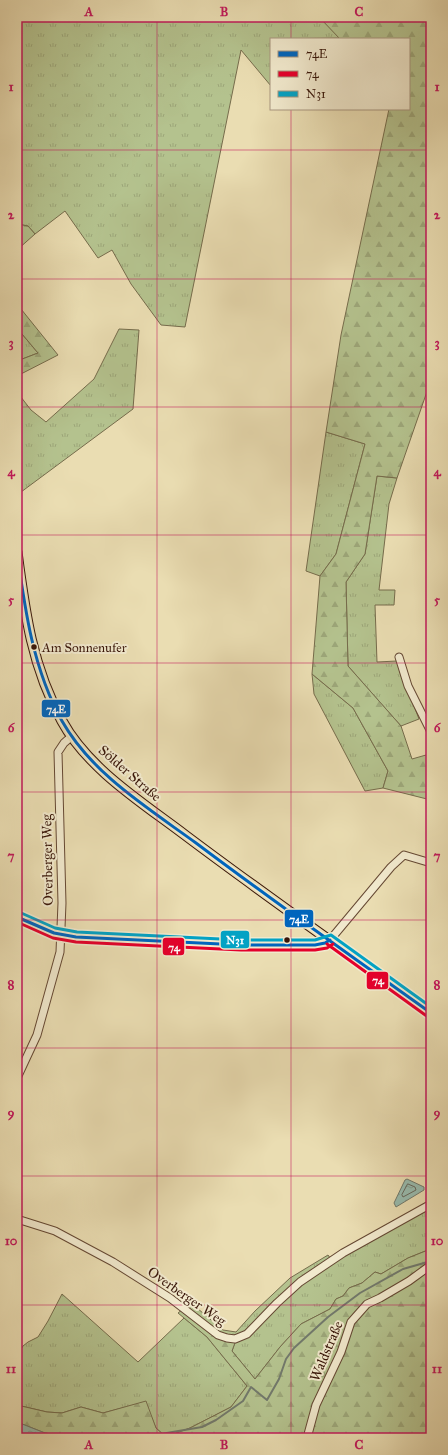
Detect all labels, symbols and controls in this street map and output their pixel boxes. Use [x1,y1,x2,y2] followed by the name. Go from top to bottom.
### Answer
[84,4,94,20] text: A
[220,4,229,20] text: B
[355,4,364,20] text: C
[270,38,410,110] legend
[306,47,328,61] text: 74E
[306,67,319,81] text: 74
[8,79,14,95] text: 1
[434,79,440,95] text: 1
[306,87,326,101] text: N31
[8,207,15,223] text: 2
[434,207,441,223] text: 2
[8,335,14,351] text: 3
[434,335,440,351] text: 3
[7,464,15,480] text: 4
[433,464,441,480] text: 4
[8,592,15,608] text: 5
[434,592,441,608] text: 5
[41,640,127,656] place label: Am Sonnenufer
[29,642,39,652] marker: Am Sonnenufer
[41,699,71,718] line badge: 74E
[46,703,66,717] text: 74E
[8,720,16,736] text: 6
[434,720,442,736] text: 6
[95,742,165,805] street label: Sölder Straße
[38,813,57,906] street label: Overberger Weg
[8,848,15,864] text: 7
[434,848,441,864] text: 7
[284,909,314,928] line badge: 74E
[289,913,309,927] text: 74E
[220,930,250,949] line badge: N31
[226,934,245,948] text: N31
[282,935,292,945] unlabelled marker
[162,937,185,956] line badge: 74
[168,941,181,955] text: 74
[366,971,389,990] line badge: 74
[372,974,385,988] text: 74
[8,977,15,993] text: 8
[434,977,441,993] text: 8
[8,1105,15,1121] text: 9
[434,1105,441,1121] text: 9
[5,1233,18,1249] text: 10
[431,1233,444,1249] text: 10
[144,1263,230,1330] street label: Overberger Weg
[306,1318,347,1384] street label: Waldstraße
[6,1361,16,1377] text: 11
[432,1361,442,1377] text: 11
[84,1437,94,1453] text: A
[220,1437,229,1453] text: B
[355,1437,364,1453] text: C

